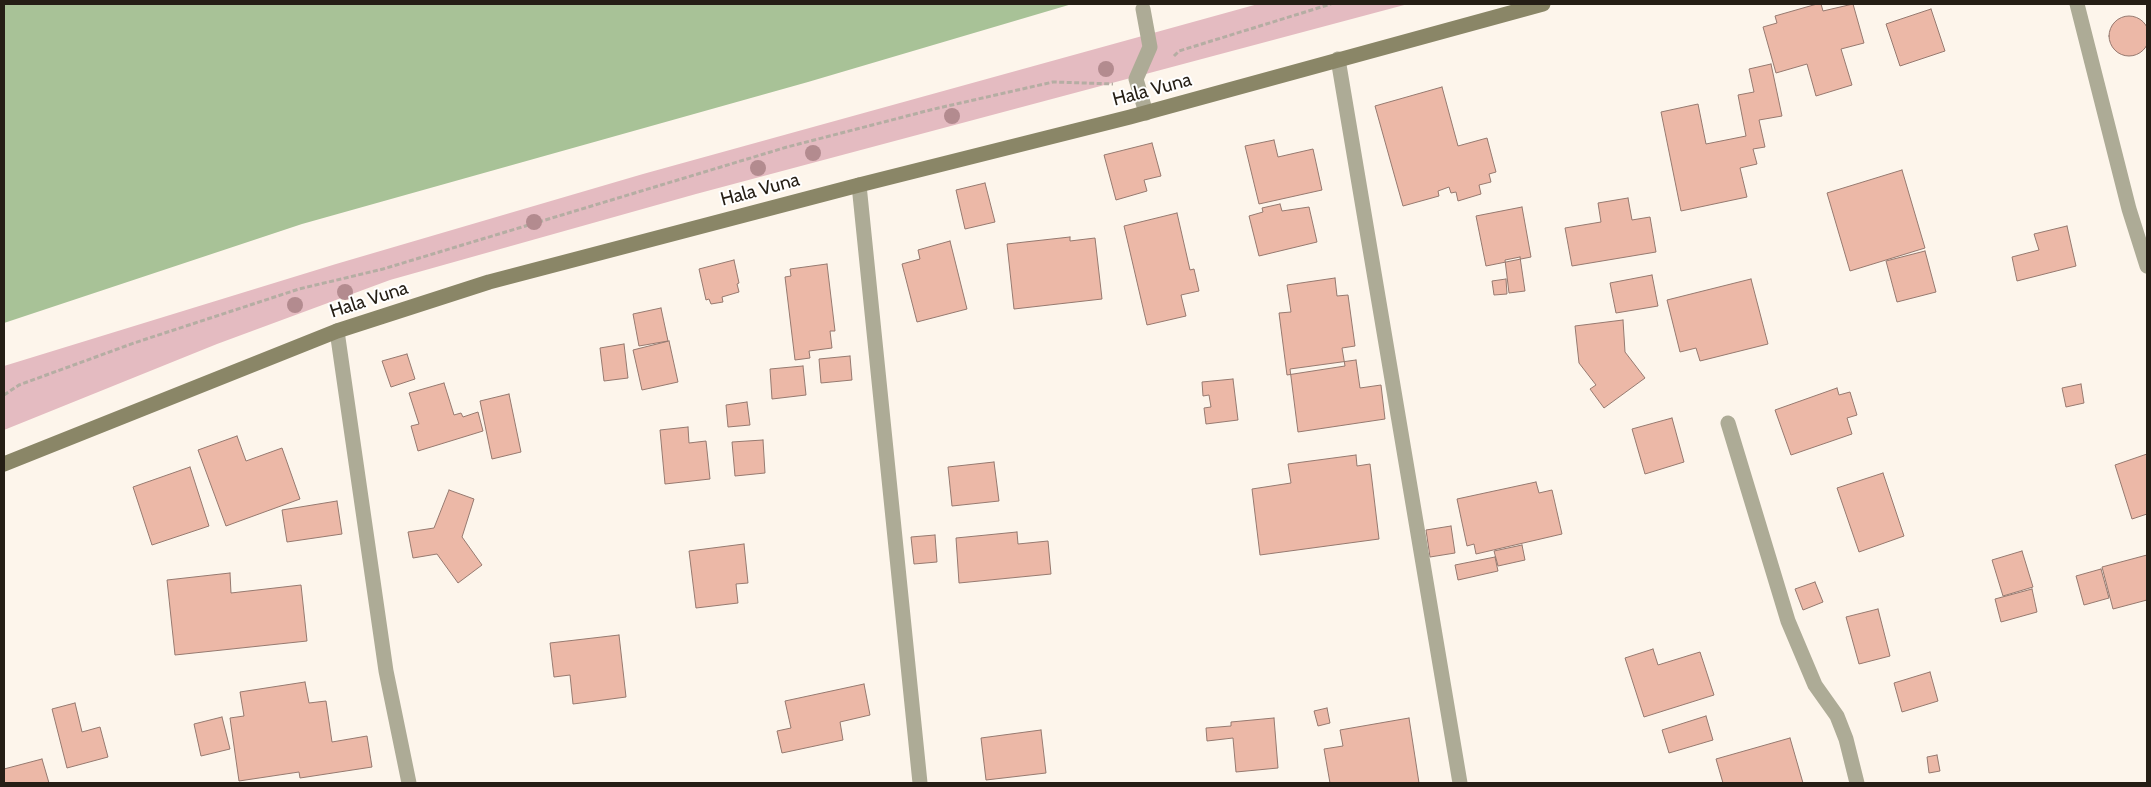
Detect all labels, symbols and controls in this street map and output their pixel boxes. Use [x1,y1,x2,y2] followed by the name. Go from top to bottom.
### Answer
[1110,69,1194,111] street label: Hala Vuna
[718,169,802,211] street label: Hala Vuna
[327,277,411,323] street label: Hala Vuna

